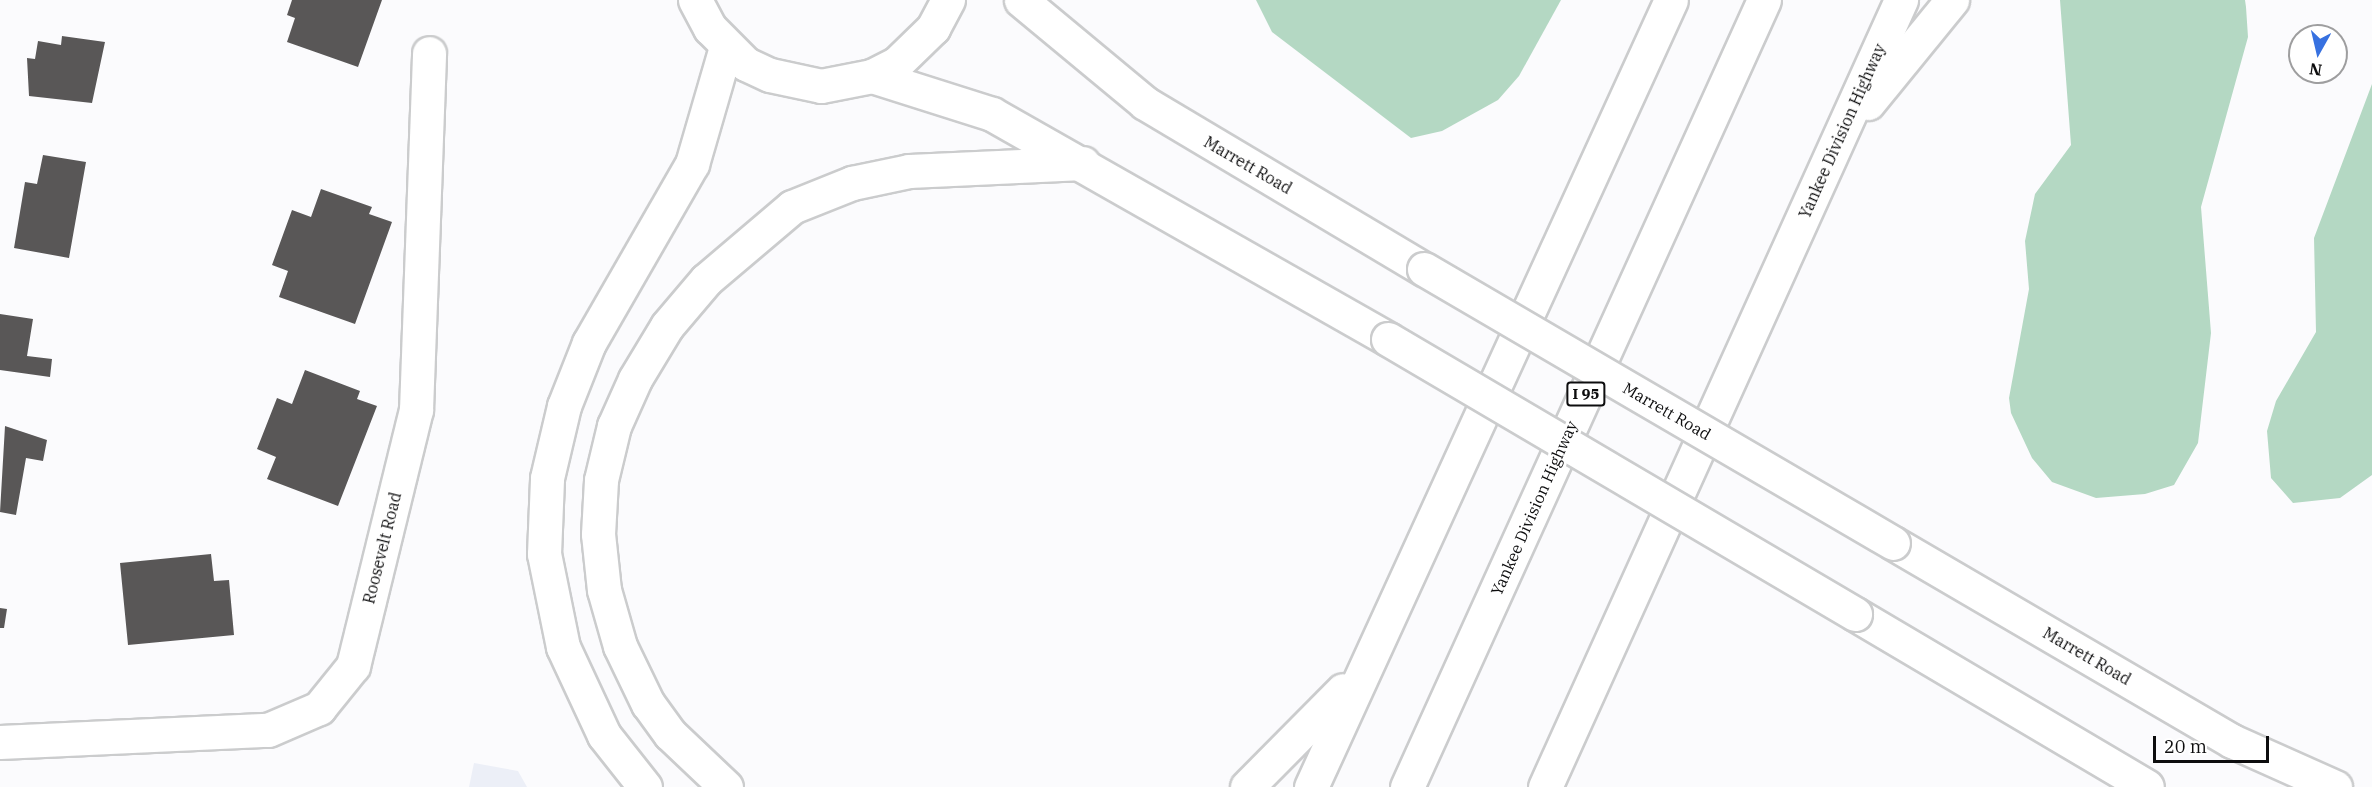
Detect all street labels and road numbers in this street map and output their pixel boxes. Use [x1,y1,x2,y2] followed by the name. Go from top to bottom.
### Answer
[1795,41,1889,221] street label: Yankee Division Highway
[1201,132,1295,198] street label: Marrett Road
[1620,378,1714,444] street label: Marrett Road
[1565,382,1607,406] road number: I 95
[1487,418,1581,598] street label: Yankee Division Highway
[359,490,405,606] street label: Roosevelt Road
[2040,623,2134,689] street label: Marrett Road

